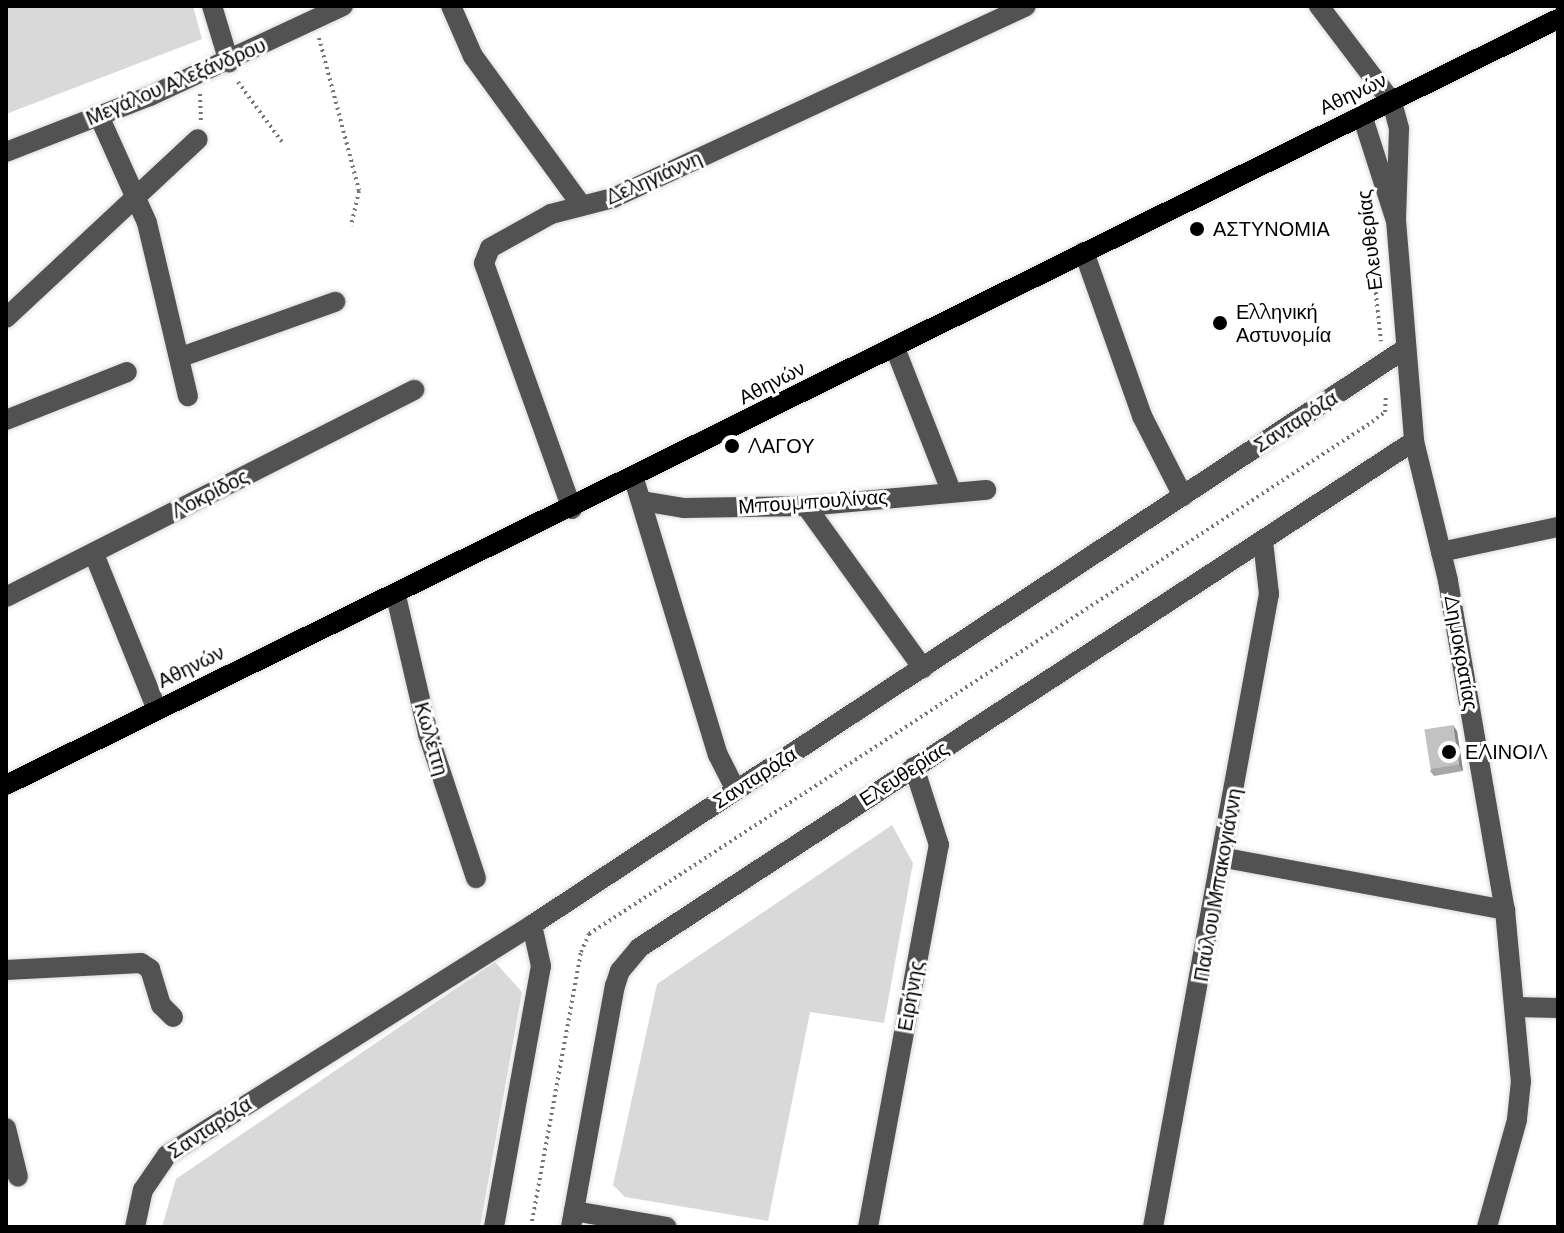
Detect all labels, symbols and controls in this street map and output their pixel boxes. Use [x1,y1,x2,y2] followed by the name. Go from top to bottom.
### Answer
[83,33,269,131] street label: Μεγάλου Αλεξάνδρου
[1316,68,1390,120] street label: Αθηνών
[602,146,706,210] street label: Δεληγιάννη
[1352,188,1388,292] street label: Ελευθερίας
[1213,217,1330,241] place label: ΑΣΤΥΝΟΜΙΑ
[1188,220,1206,238] marker: ΑΣΤΥΝΟΜΙΑ
[1236,300,1331,347] place label: Ελληνική Αστυνομία
[1211,314,1229,332] marker: Ελληνική Αστυνομία
[735,356,809,410] street label: Αθηνών
[1250,386,1342,458] street label: Σανταρόζα
[748,434,815,458] place label: ΛΑΓΟΥ
[723,437,741,455] marker: ΛΑΓΟΥ
[168,465,252,523] street label: Λοκρίδος
[737,485,889,519] street label: Μπουμπουλίνας
[1439,593,1483,713] street label: Δημοκρατίας
[154,641,228,693] street label: Αθηνών
[409,699,453,779] street label: Κωλέττη
[855,736,953,812] street label: Ελευθερίας
[1465,740,1547,764] place label: ΕΛΙΝΟΙΛ
[709,742,801,814] street label: Σανταρόζα
[1440,743,1458,761] marker: ΕΛΙΝΟΙΛ
[1189,787,1247,983] street label: Παύλου Μπακογιάννη
[893,959,929,1033] street label: Ειρήνης
[164,1092,256,1164] street label: Σανταρόζα

